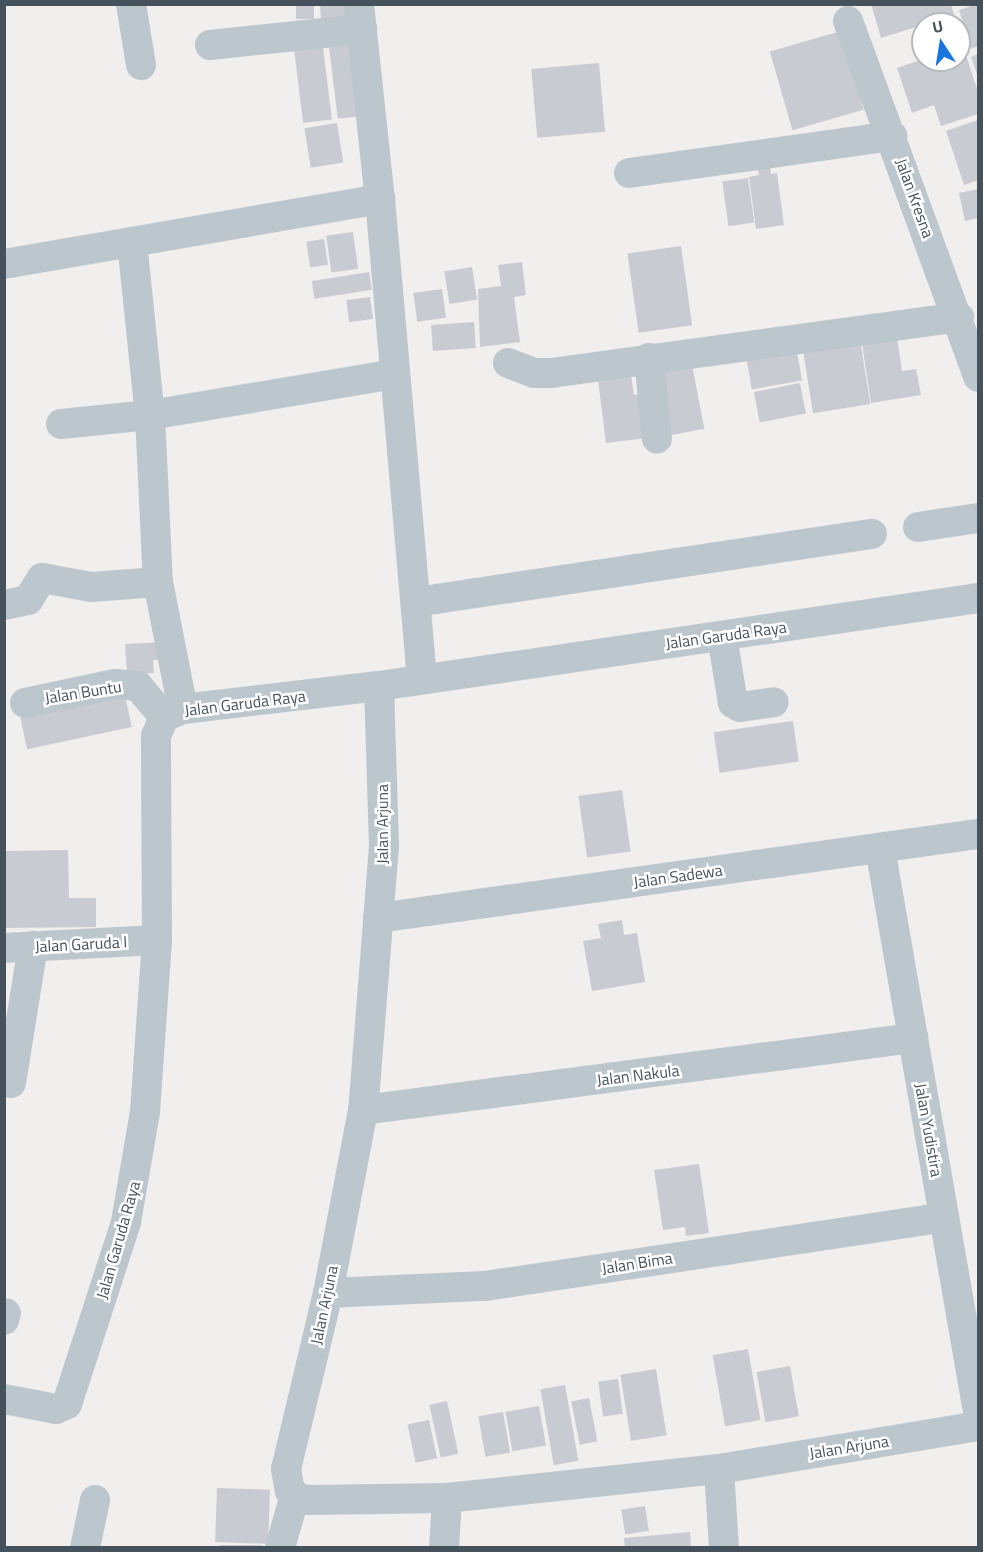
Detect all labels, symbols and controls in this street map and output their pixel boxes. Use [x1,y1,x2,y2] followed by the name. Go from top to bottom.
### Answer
[911,12,971,72] north arrow
[930,14,945,39] text: U
[892,156,938,240] street label: Jalan Kresna
[664,617,788,653] street label: Jalan Garuda Raya
[43,676,123,708] street label: Jalan Buntu
[183,686,307,720] street label: Jalan Garuda Raya
[372,784,392,864] street label: Jalan Arjuna
[632,860,724,892] street label: Jalan Sadewa
[34,932,128,956] street label: Jalan Garuda I
[596,1060,680,1090] street label: Jalan Nakula
[911,1082,947,1178] street label: Jalan Yudistira
[92,1179,144,1301] street label: Jalan Garuda Raya
[600,1248,674,1278] street label: Jalan Bima
[306,1264,342,1346] street label: Jalan Arjuna
[808,1431,890,1463] street label: Jalan Arjuna

